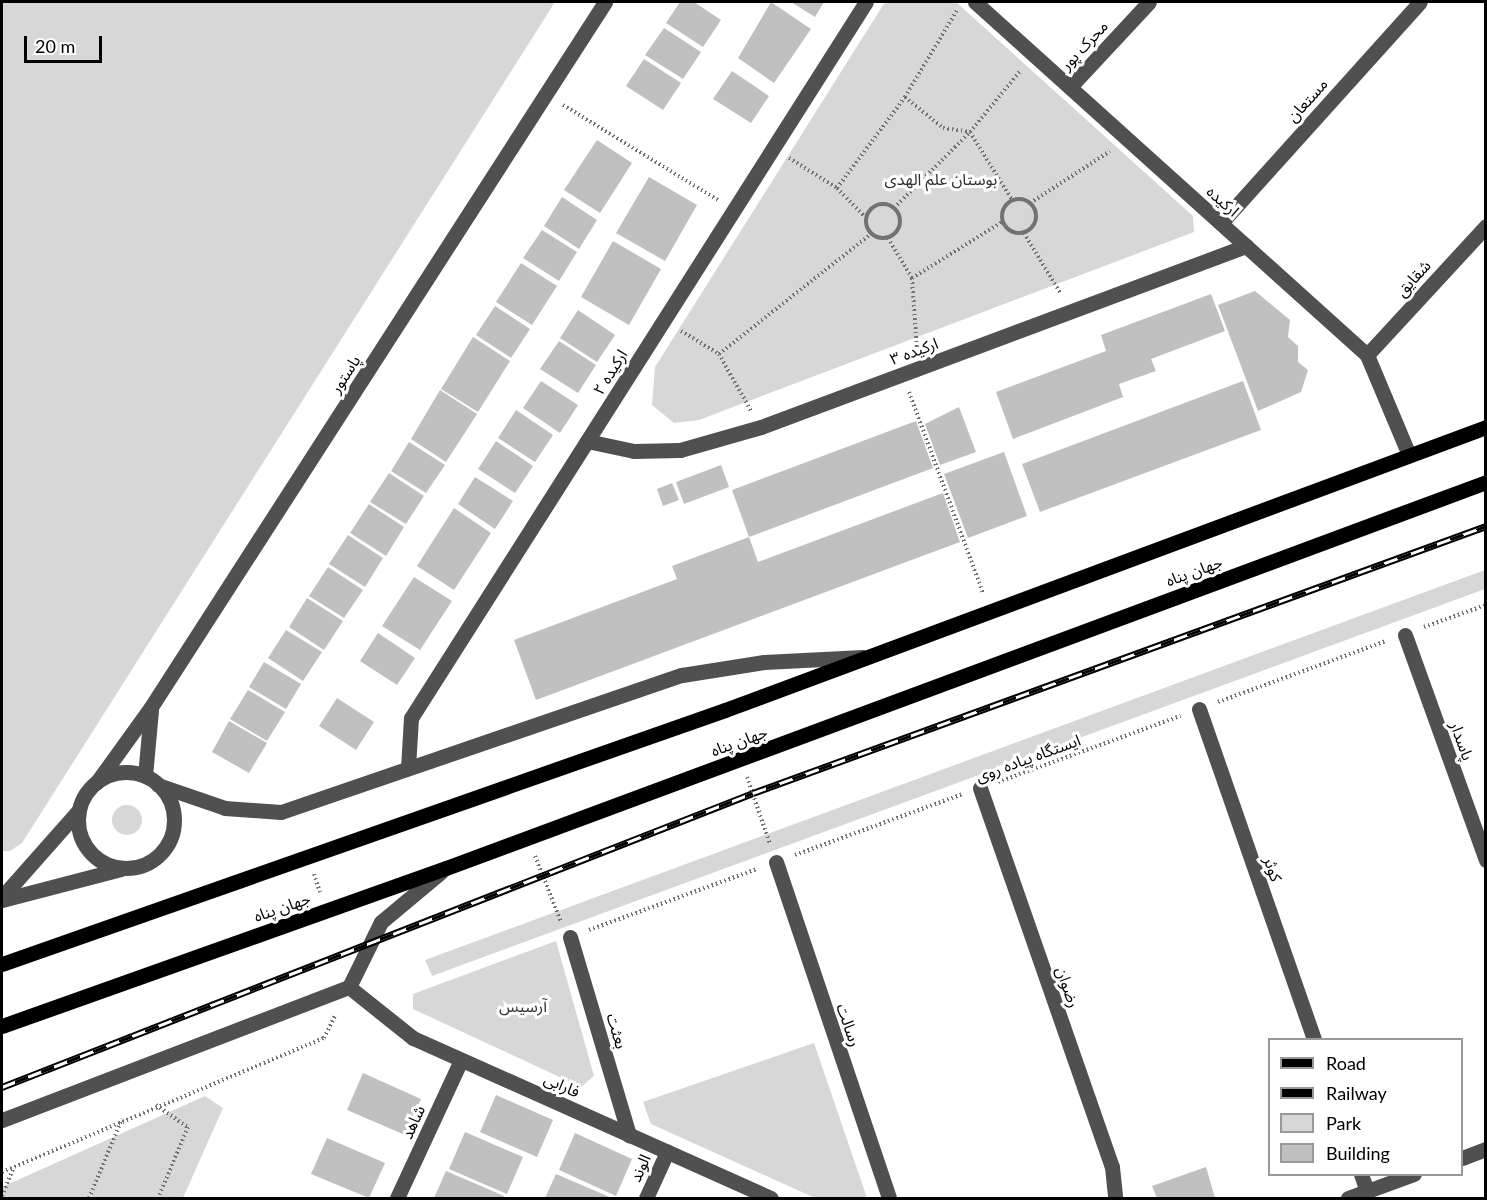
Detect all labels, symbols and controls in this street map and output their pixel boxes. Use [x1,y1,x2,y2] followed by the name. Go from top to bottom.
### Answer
[1056,16,1112,74] street label: محرک پور
[27,24,105,62] scale bar
[35,35,75,57] text: 20 m
[1282,74,1332,126] street label: مستعان
[885,169,997,189] park label: بوستان علم الهدی
[1203,182,1243,220] street label: ارکیده
[1391,256,1435,300] street label: شقایق
[887,333,941,369] street label: ارکیده ۳
[589,346,631,398] street label: ارکیده ۲
[326,351,364,397] street label: پاستور
[1163,552,1225,590] street label: جهان پناه
[1446,719,1478,763] street label: پاسدار
[708,722,770,760] street label: جهان پناه
[973,730,1083,786] street label: ایستگاه پیاده روی
[1260,854,1286,884] street label: کوثر
[251,888,313,926] street label: جهان پناه
[1052,964,1084,1010] street label: رضوان
[499,996,547,1016] park label: آرسیس
[833,1001,865,1049] street label: رسالت
[603,1011,631,1051] street label: بعثت
[1268,1038,1463,1176] legend
[1326,1052,1366,1074] text: Road
[541,1069,583,1101] street label: فارابی
[1326,1082,1387,1104] text: Railway
[397,1102,429,1142] street label: شاهد
[1326,1112,1361,1134] text: Park
[1326,1142,1390,1164] text: Building
[625,1151,655,1185] street label: الوند

